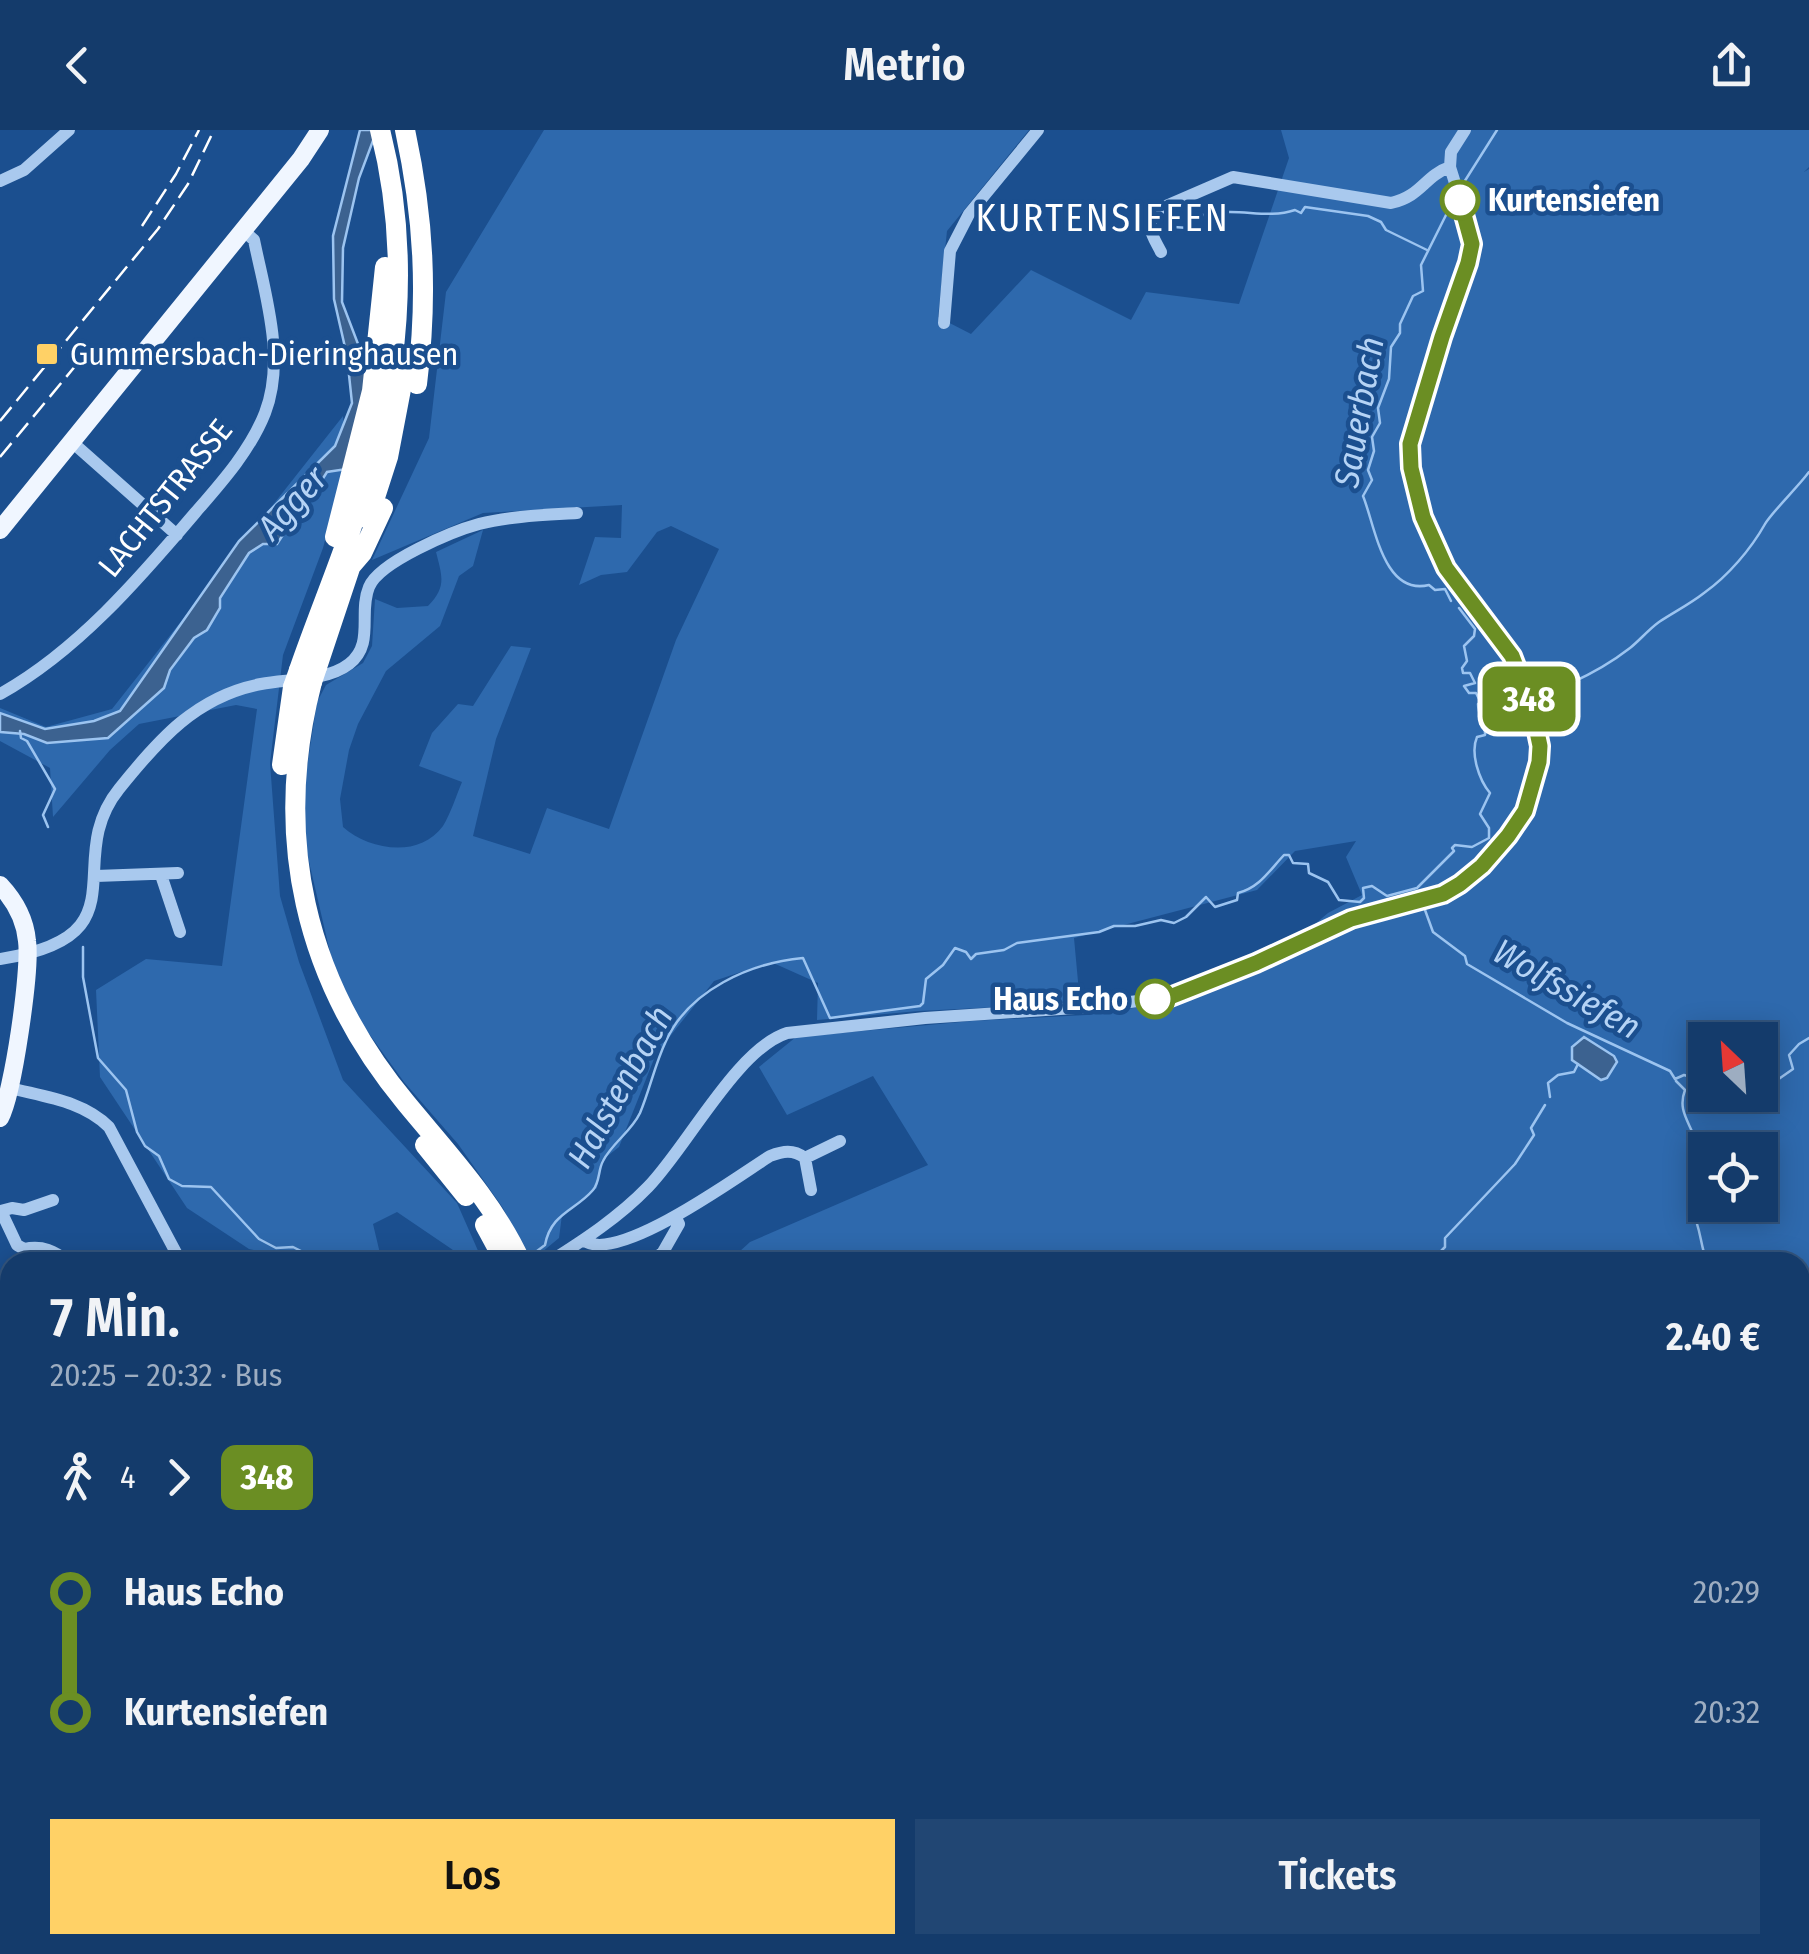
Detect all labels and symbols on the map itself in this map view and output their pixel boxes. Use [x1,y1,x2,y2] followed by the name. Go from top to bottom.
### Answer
[1441,181,1479,219] marker: Kurtensiefen
[1488,181,1660,219] place label: Kurtensiefen
[976,195,1230,241] district label: KURTENSIEFEN
[1325,334,1393,491] water label: Sauerbach
[70,335,458,373] place label: Gummersbach-Dieringhausen
[34,341,60,367] marker: Gummersbach-Dieringhausen
[90,412,240,584] street label: LACHTSTRASSE
[247,457,337,550] water label: Agger
[1472,666,1586,732] line badge: 348
[1486,930,1648,1048] water label: Wolfssiefen
[993,980,1128,1018] place label: Haus Echo
[1136,980,1174,1018] marker: Haus Echo
[558,999,682,1175] water label: Halstenbach
[1688,1022,1778,1112] north arrow

